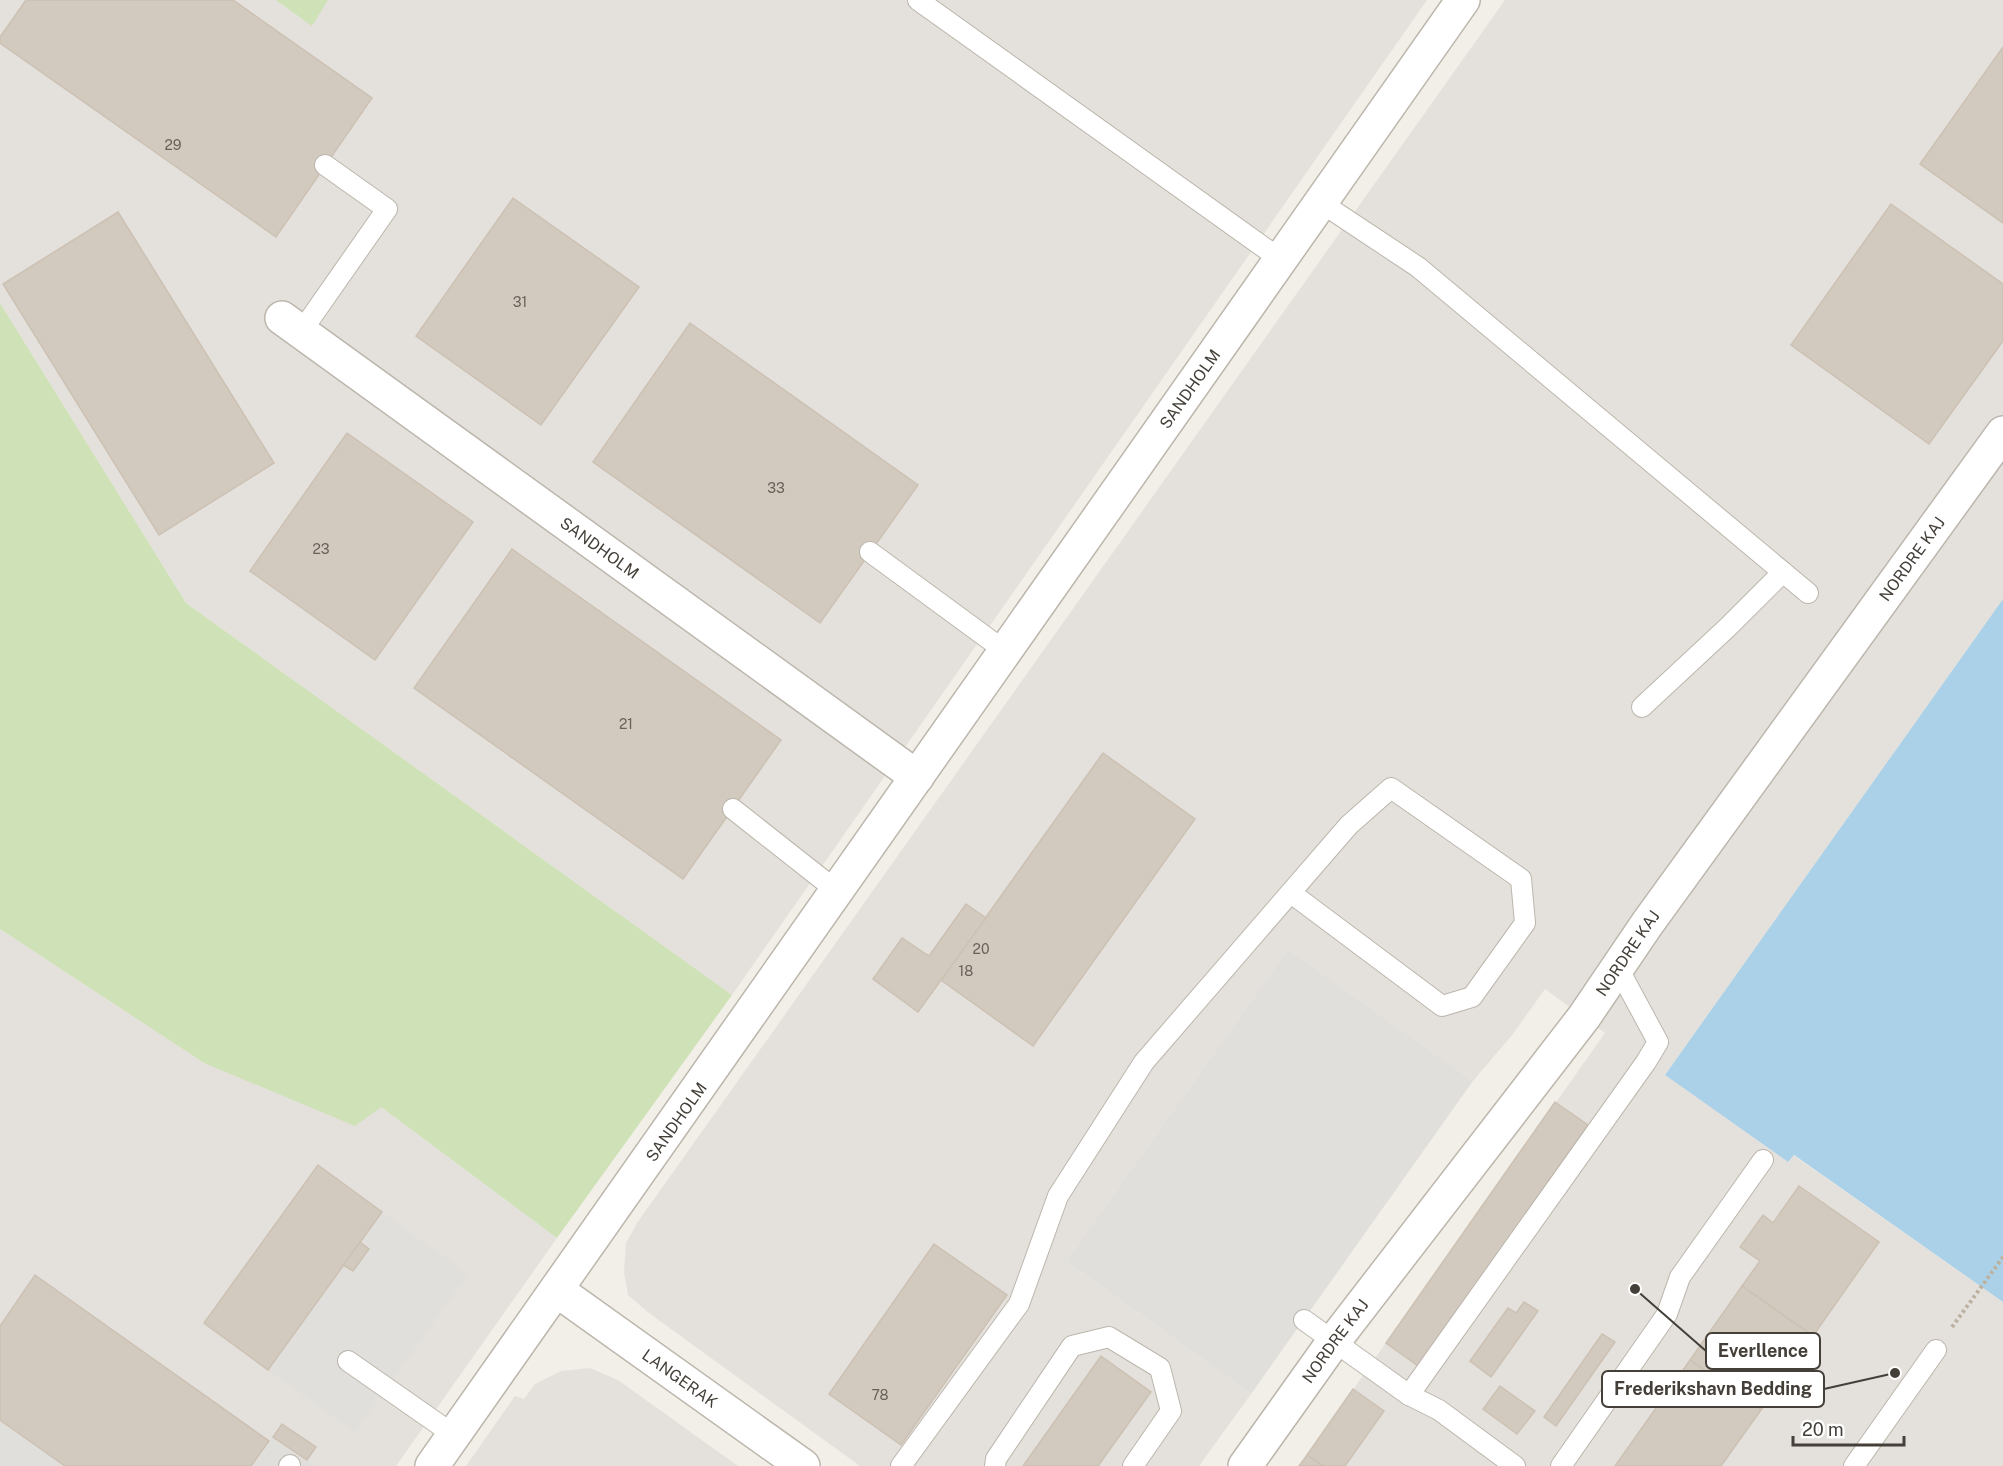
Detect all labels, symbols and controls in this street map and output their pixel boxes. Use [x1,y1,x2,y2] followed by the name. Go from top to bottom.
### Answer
[164,137,182,153] house number: 29
[513,294,527,310] house number: 31
[1156,346,1224,432] street label: SANDHOLM
[767,480,785,496] house number: 33
[556,513,642,583] street label: SANDHOLM
[1875,513,1949,605] street label: NORDRE KAJ
[312,541,330,557] house number: 23
[619,716,633,732] house number: 21
[1592,907,1664,1000] street label: NORDRE KAJ
[973,941,989,957] house number: 20
[959,963,973,979] house number: 18
[642,1079,711,1165] street label: SANDHOLM
[1298,1296,1373,1387] street label: NORDRE KAJ
[1706,1333,1820,1369] callout: Everllence
[1718,1340,1808,1361] text: Everllence
[638,1345,721,1412] street label: LANGERAK
[1602,1371,1824,1407] callout: Frederikshavn Bedding
[1614,1378,1812,1399] text: Frederikshavn Bedding
[871,1387,889,1403] house number: 78
[1793,1409,1904,1447] scale bar
[1802,1419,1844,1440] text: 20 m

